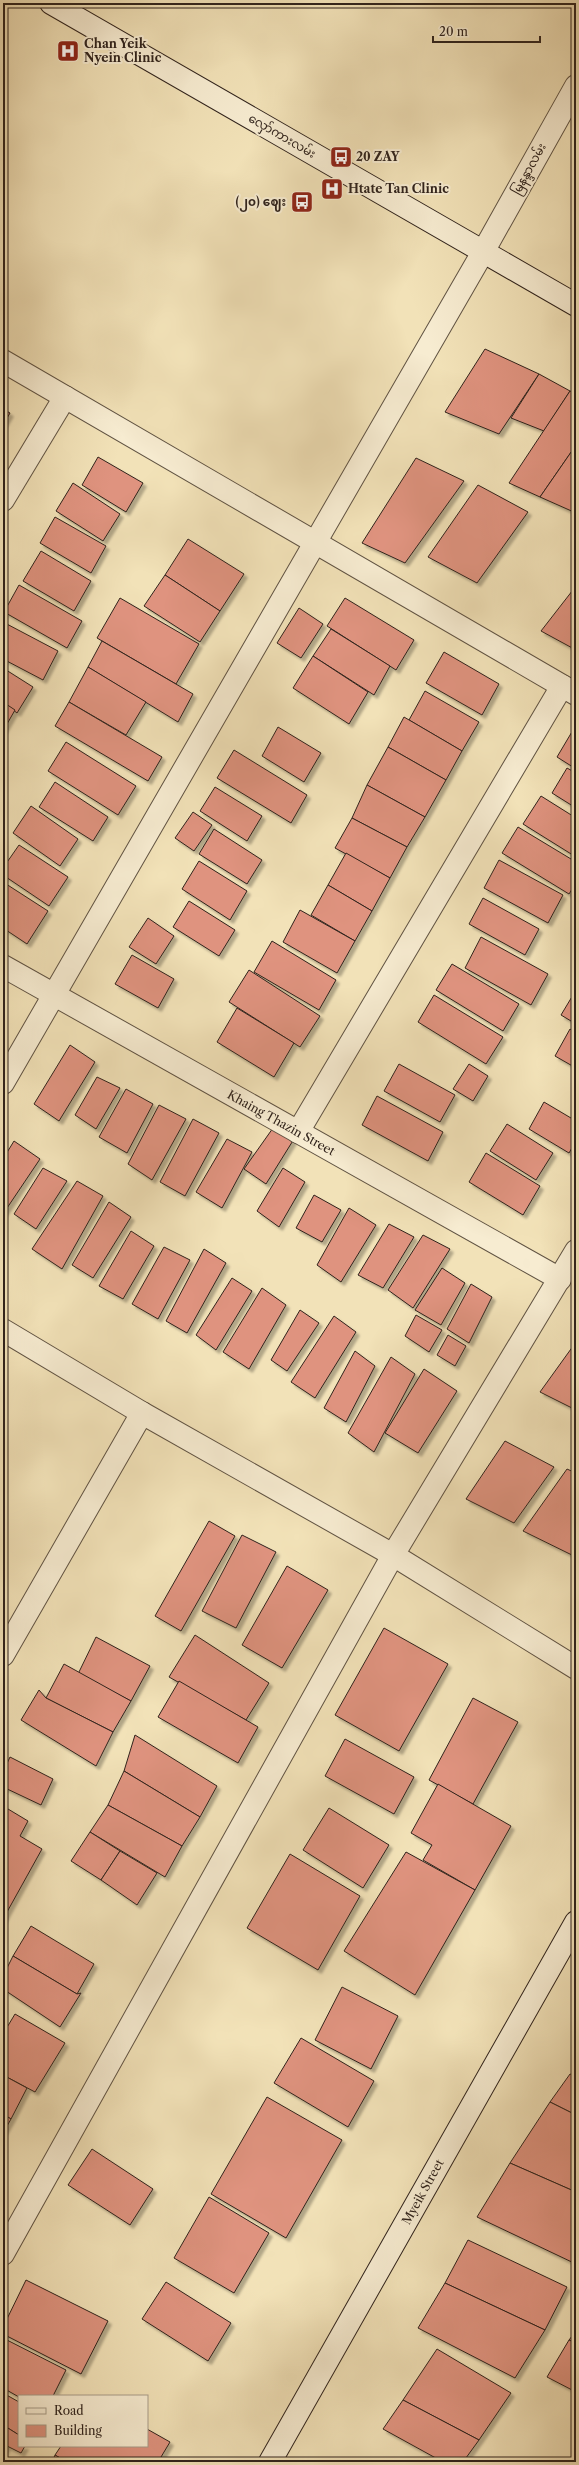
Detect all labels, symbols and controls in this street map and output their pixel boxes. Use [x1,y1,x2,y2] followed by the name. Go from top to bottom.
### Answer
[433,18,540,44] scale bar
[439,24,468,39] text: 20 m
[84,36,162,65] place label: Chan Yeik Nyein Clinic
[55,38,81,64] hospital icon: Chan Yeik Nyein Clinic
[244,109,319,163] street label: လှော်ကားလမ်း
[507,140,552,199] street label: မြနန္ဒာလမ်း
[328,144,354,170] bus stop icon: 20 ZAY
[356,149,401,164] place label: 20 ZAY
[319,176,345,202] hospital icon: Htate Tan Clinic
[348,181,449,196] place label: Htate Tan Clinic
[289,189,315,215] bus stop icon: (၂၀) ဈေး
[236,194,286,212] place label: (၂၀) ဈေး
[225,1087,338,1159] street label: Khaing Thazin Street
[398,2156,447,2227] street label: Myeik Street
[18,2395,148,2447] legend
[54,2403,84,2418] text: Road
[54,2423,102,2438] text: Building

